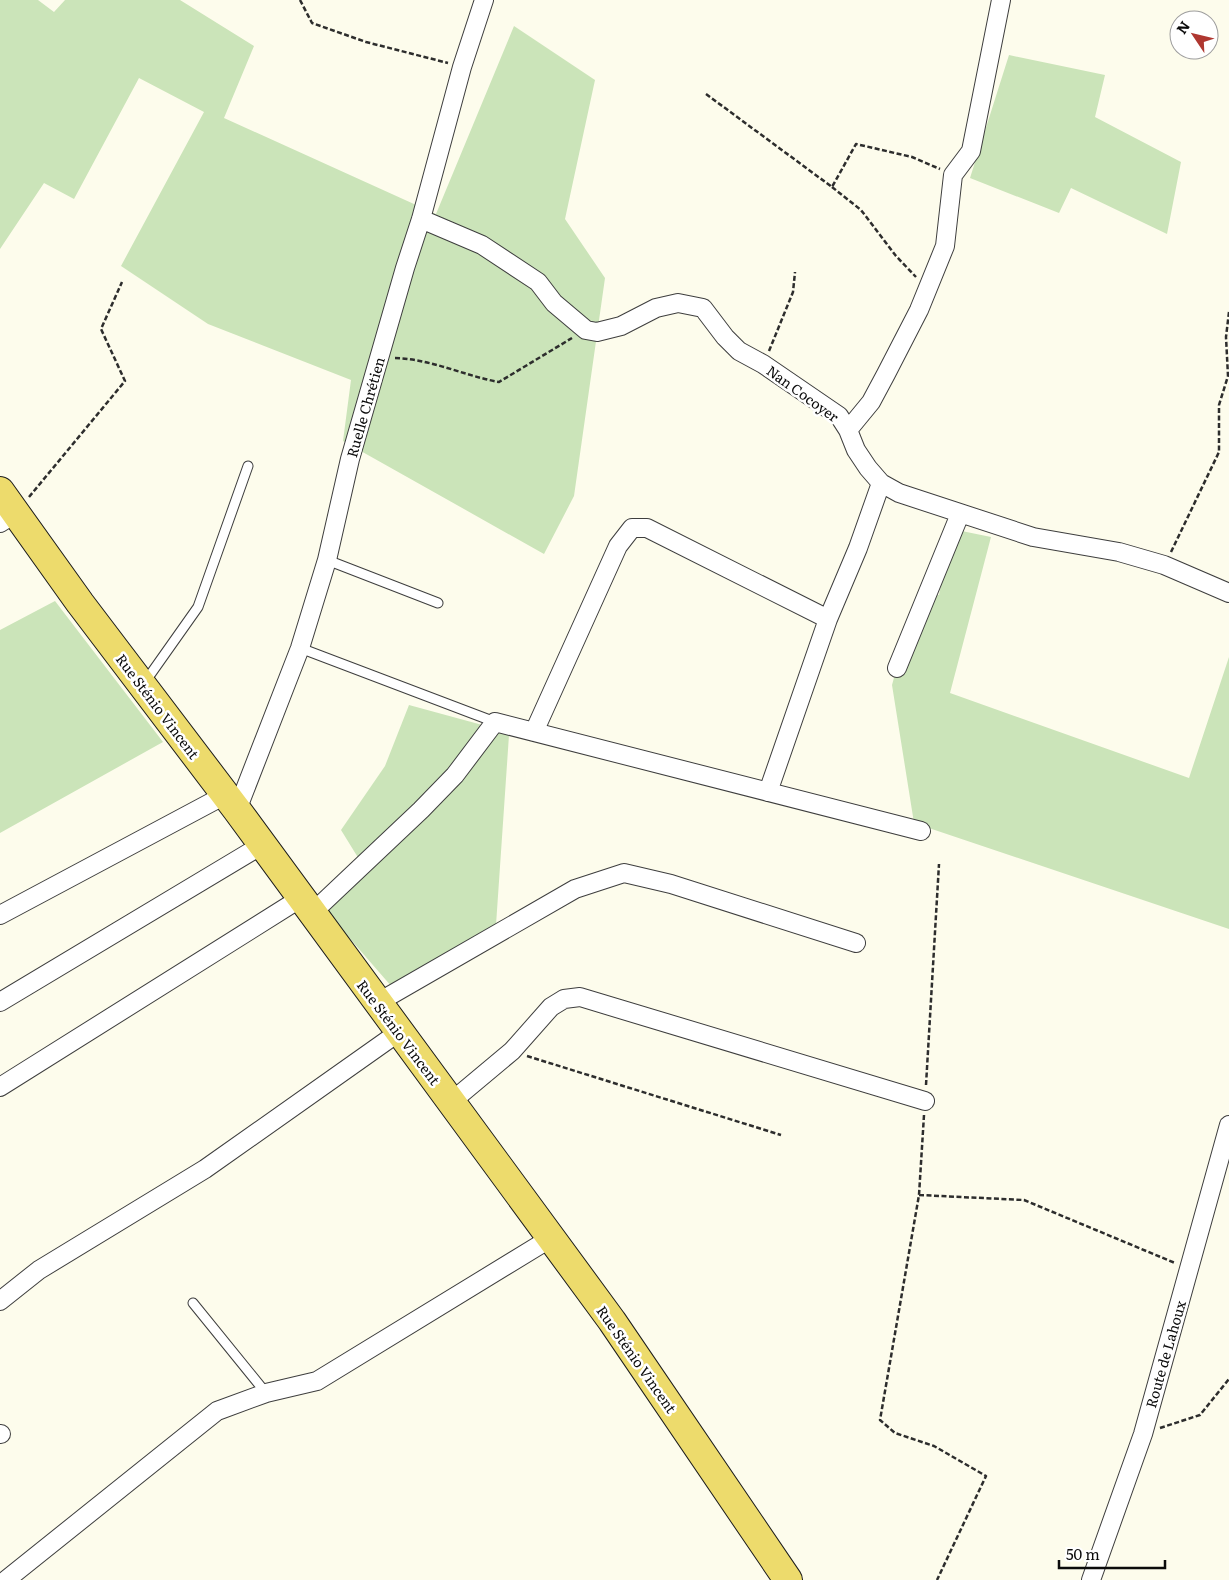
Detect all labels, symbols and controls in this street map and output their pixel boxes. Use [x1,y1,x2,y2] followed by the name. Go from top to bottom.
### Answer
[1169,10,1219,60] north arrow
[1171,16,1194,38] text: N
[341,354,389,460] street label: Ruelle Chrétien
[763,360,843,426] street label: Nan Cocoyer
[112,649,204,763] street label: Rue Sténio Vincent
[353,975,445,1089] street label: Rue Sténio Vincent
[1140,1298,1190,1410] street label: Route de Lahoux
[592,1301,682,1417] street label: Rue Sténio Vincent
[1059,1538,1165,1570] scale bar
[1066,1542,1100,1565] text: 50 m

